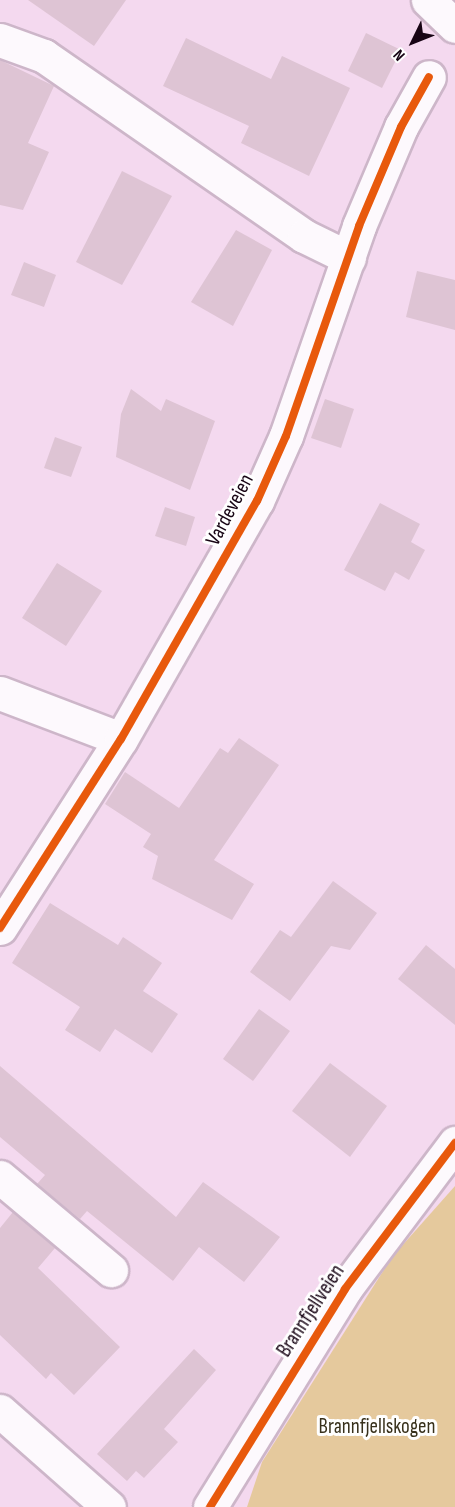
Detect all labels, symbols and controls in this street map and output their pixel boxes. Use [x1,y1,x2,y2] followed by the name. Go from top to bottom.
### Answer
[383,12,443,72] north arrow
[390,45,409,64] text: N
[201,470,259,550] street label: Vardeveien
[272,1260,350,1362] street label: Brannfjellveien
[319,1414,435,1440] park label: Brannfjellskogen

